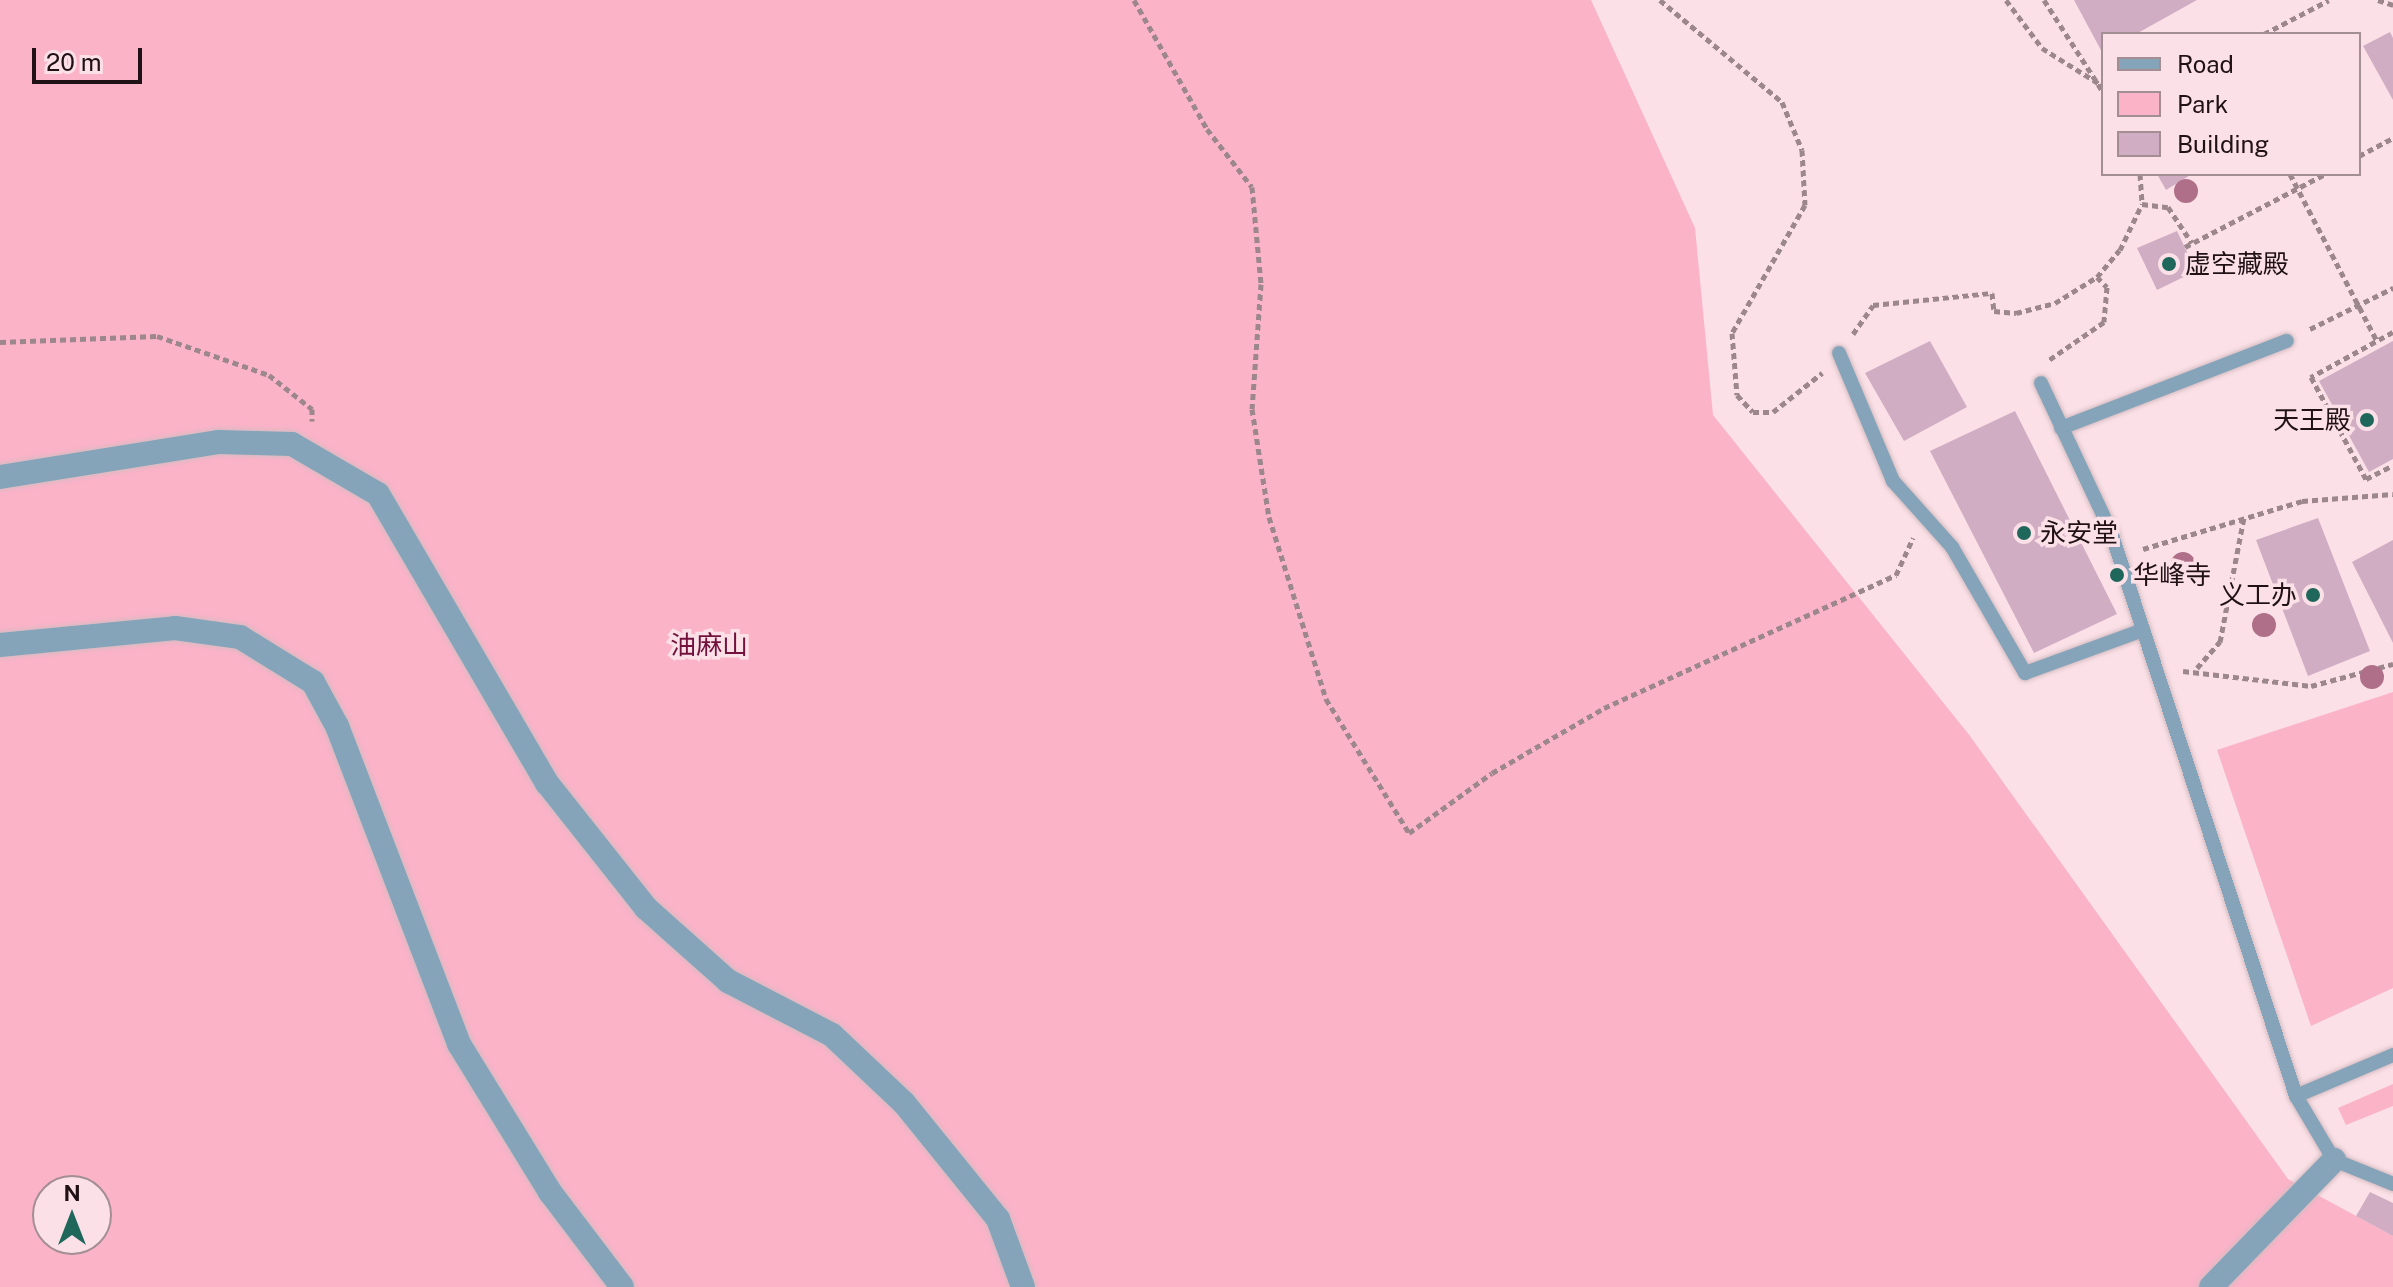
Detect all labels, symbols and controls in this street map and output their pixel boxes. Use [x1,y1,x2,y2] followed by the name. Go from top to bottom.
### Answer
[36,32,146,82] scale bar
[2101,32,2361,176] legend
[46,48,102,76] text: 20 m
[2177,50,2234,78] text: Road
[2177,90,2228,118] text: Park
[2177,130,2269,158] text: Building
[2185,248,2289,280] place label: 虚空藏殿
[2160,255,2178,273] marker: 虚空藏殿
[2273,404,2351,436] place label: 天王殿
[2358,411,2376,429] marker: 天王殿
[2040,517,2118,549] place label: 永安堂
[2015,524,2033,542] marker: 永安堂
[2133,559,2211,591] place label: 华峰寺
[2108,566,2126,584] marker: 华峰寺
[2219,579,2297,611] place label: 义工办
[2304,586,2322,604] marker: 义工办
[670,629,748,661] park label: 油麻山
[32,1175,112,1255] north arrow
[63,1180,81,1206] text: N

